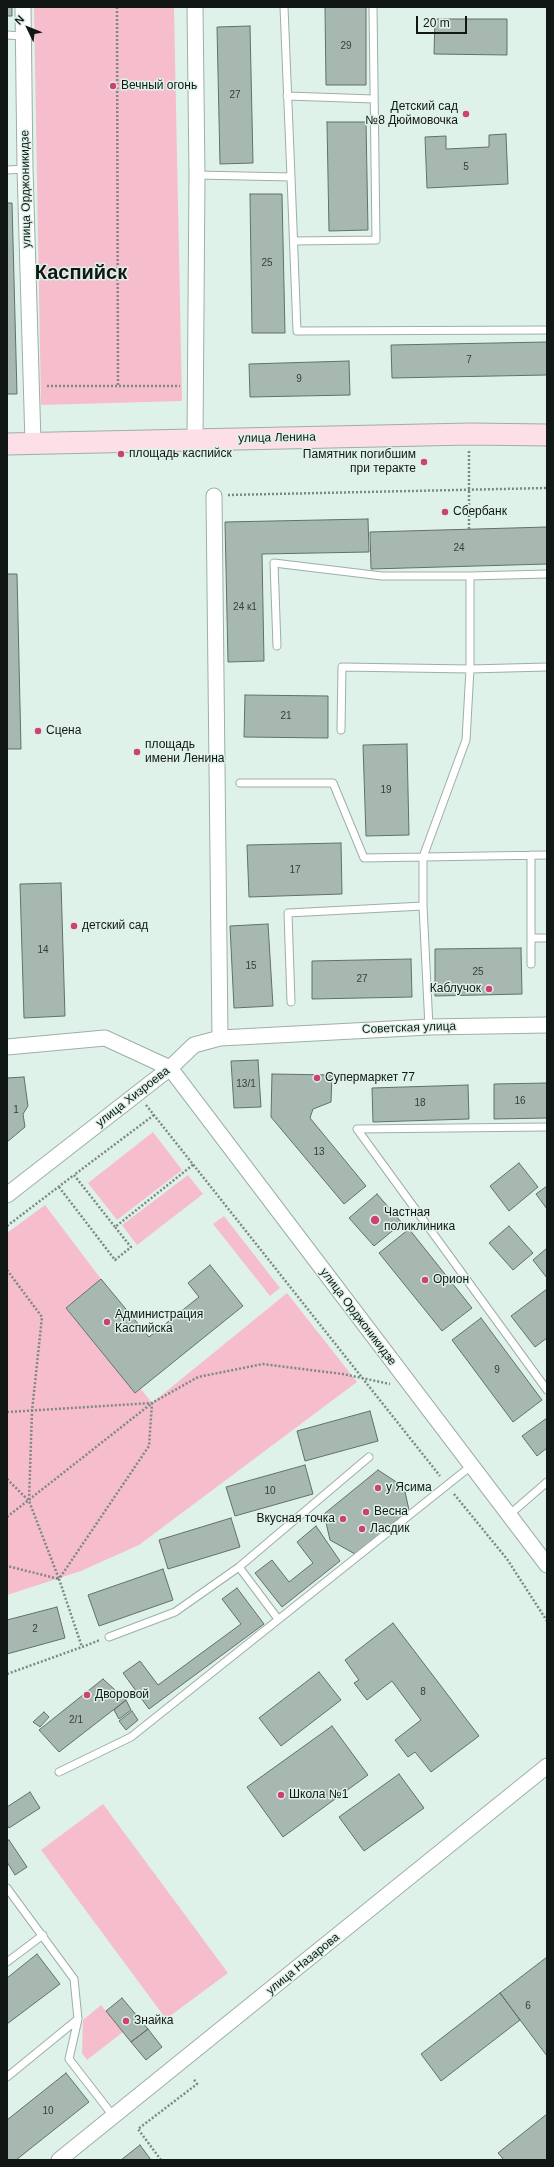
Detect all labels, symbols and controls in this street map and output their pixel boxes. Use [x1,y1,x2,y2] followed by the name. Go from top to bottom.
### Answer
[8,8,48,48] north arrow
[418,8,469,34] scale bar
[12,13,26,27] text: N
[423,16,450,30] text: 20 m
[340,40,352,52] house number: 29
[121,79,197,93] place label: Вечный огонь
[108,81,118,91] marker: Вечный огонь
[229,89,241,101] house number: 27
[365,100,458,128] place label: Детский сад №8 Дюймовочка
[461,109,471,119] marker: Детский сад №8 Дюймовочка
[18,130,34,248] street label: улица Орджоникидзе
[463,161,469,173] house number: 5
[261,257,273,269] house number: 25
[35,261,127,285] district label: Каспийск
[466,354,472,366] house number: 7
[296,373,302,385] house number: 9
[238,430,316,446] street label: улица Ленина
[129,447,232,461] place label: площадь каспийск
[303,448,416,476] place label: Памятник погибшим при теракте
[116,449,126,459] marker: площадь каспийск
[419,457,429,467] marker: Памятник погибшим при теракте
[453,505,507,519] place label: Сбербанк
[440,507,450,517] marker: Сбербанк
[453,542,465,554] house number: 24
[233,601,257,613] house number: 24 к1
[280,710,292,722] house number: 21
[46,724,81,738] place label: Сцена
[33,726,43,736] marker: Сцена
[145,738,224,766] place label: площадь имени Ленина
[132,747,142,757] marker: площадь имени Ленина
[380,784,392,796] house number: 19
[289,864,301,876] house number: 17
[82,919,148,933] place label: детский сад
[69,921,79,931] marker: детский сад
[37,944,49,956] house number: 14
[245,960,257,972] house number: 15
[472,966,484,978] house number: 25
[356,973,368,985] house number: 27
[430,982,481,996] place label: Каблучок
[484,984,494,994] marker: Каблучок
[362,1019,456,1037] street label: Советская улица
[93,1064,173,1130] street label: улица Хизроева
[325,1071,415,1085] place label: Супермаркет 77
[312,1073,322,1083] marker: Супермаркет 77
[236,1078,256,1090] house number: 13/1
[514,1095,526,1107] house number: 16
[414,1097,426,1109] house number: 18
[13,1104,19,1116] house number: 1
[313,1146,325,1158] house number: 13
[384,1206,455,1234] place label: Частная поликлиника
[369,1214,381,1226] marker: Частная поликлиника
[317,1266,399,1368] street label: улица Орджоникидзе
[433,1273,469,1287] place label: Орион
[420,1275,430,1285] marker: Орион
[115,1308,203,1336] place label: Администрация Каспийска
[102,1317,112,1327] marker: Администрация Каспийска
[494,1364,500,1376] house number: 9
[386,1481,432,1495] place label: у Ясима
[373,1483,383,1493] marker: у Ясима
[264,1485,276,1497] house number: 10
[374,1505,408,1519] place label: Весна
[361,1507,371,1517] marker: Весна
[256,1512,335,1526] place label: Вкусная точка
[338,1514,348,1524] marker: Вкусная точка
[370,1522,410,1536] place label: Ласдик
[357,1524,367,1534] marker: Ласдик
[32,1623,38,1635] house number: 2
[420,1686,426,1698] house number: 8
[95,1688,149,1702] place label: Дворовой
[82,1690,92,1700] marker: Дворовой
[69,1714,83,1726] house number: 2/1
[289,1788,348,1802] place label: Школа №1
[276,1790,286,1800] marker: Школа №1
[264,1930,342,1998] street label: улица Назарова
[525,2000,531,2012] house number: 6
[134,2014,173,2028] place label: Знайка
[121,2016,131,2026] marker: Знайка
[42,2105,54,2117] house number: 10

